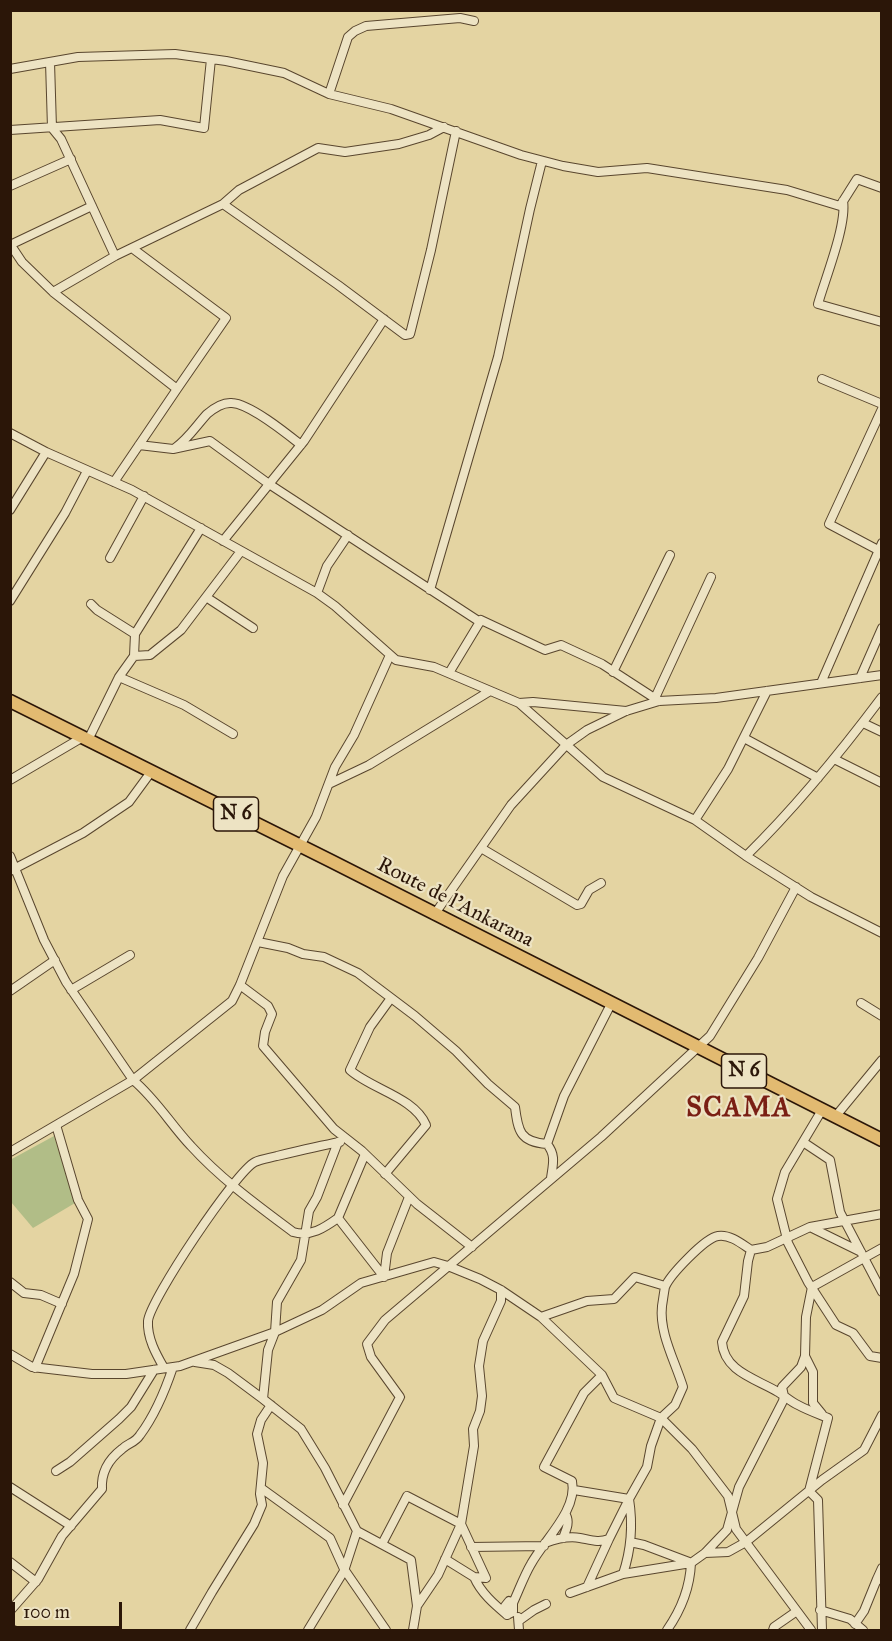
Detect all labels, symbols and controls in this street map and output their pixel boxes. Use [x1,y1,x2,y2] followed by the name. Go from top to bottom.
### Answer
[214,797,258,831] road number: N 6
[373,853,537,953] street label: Route de l'Ankarana
[722,1054,766,1088] road number: N 6
[686,1093,792,1125] district label: SCAMA
[15,1590,124,1628] scale bar
[23,1601,70,1623] text: 100 m

